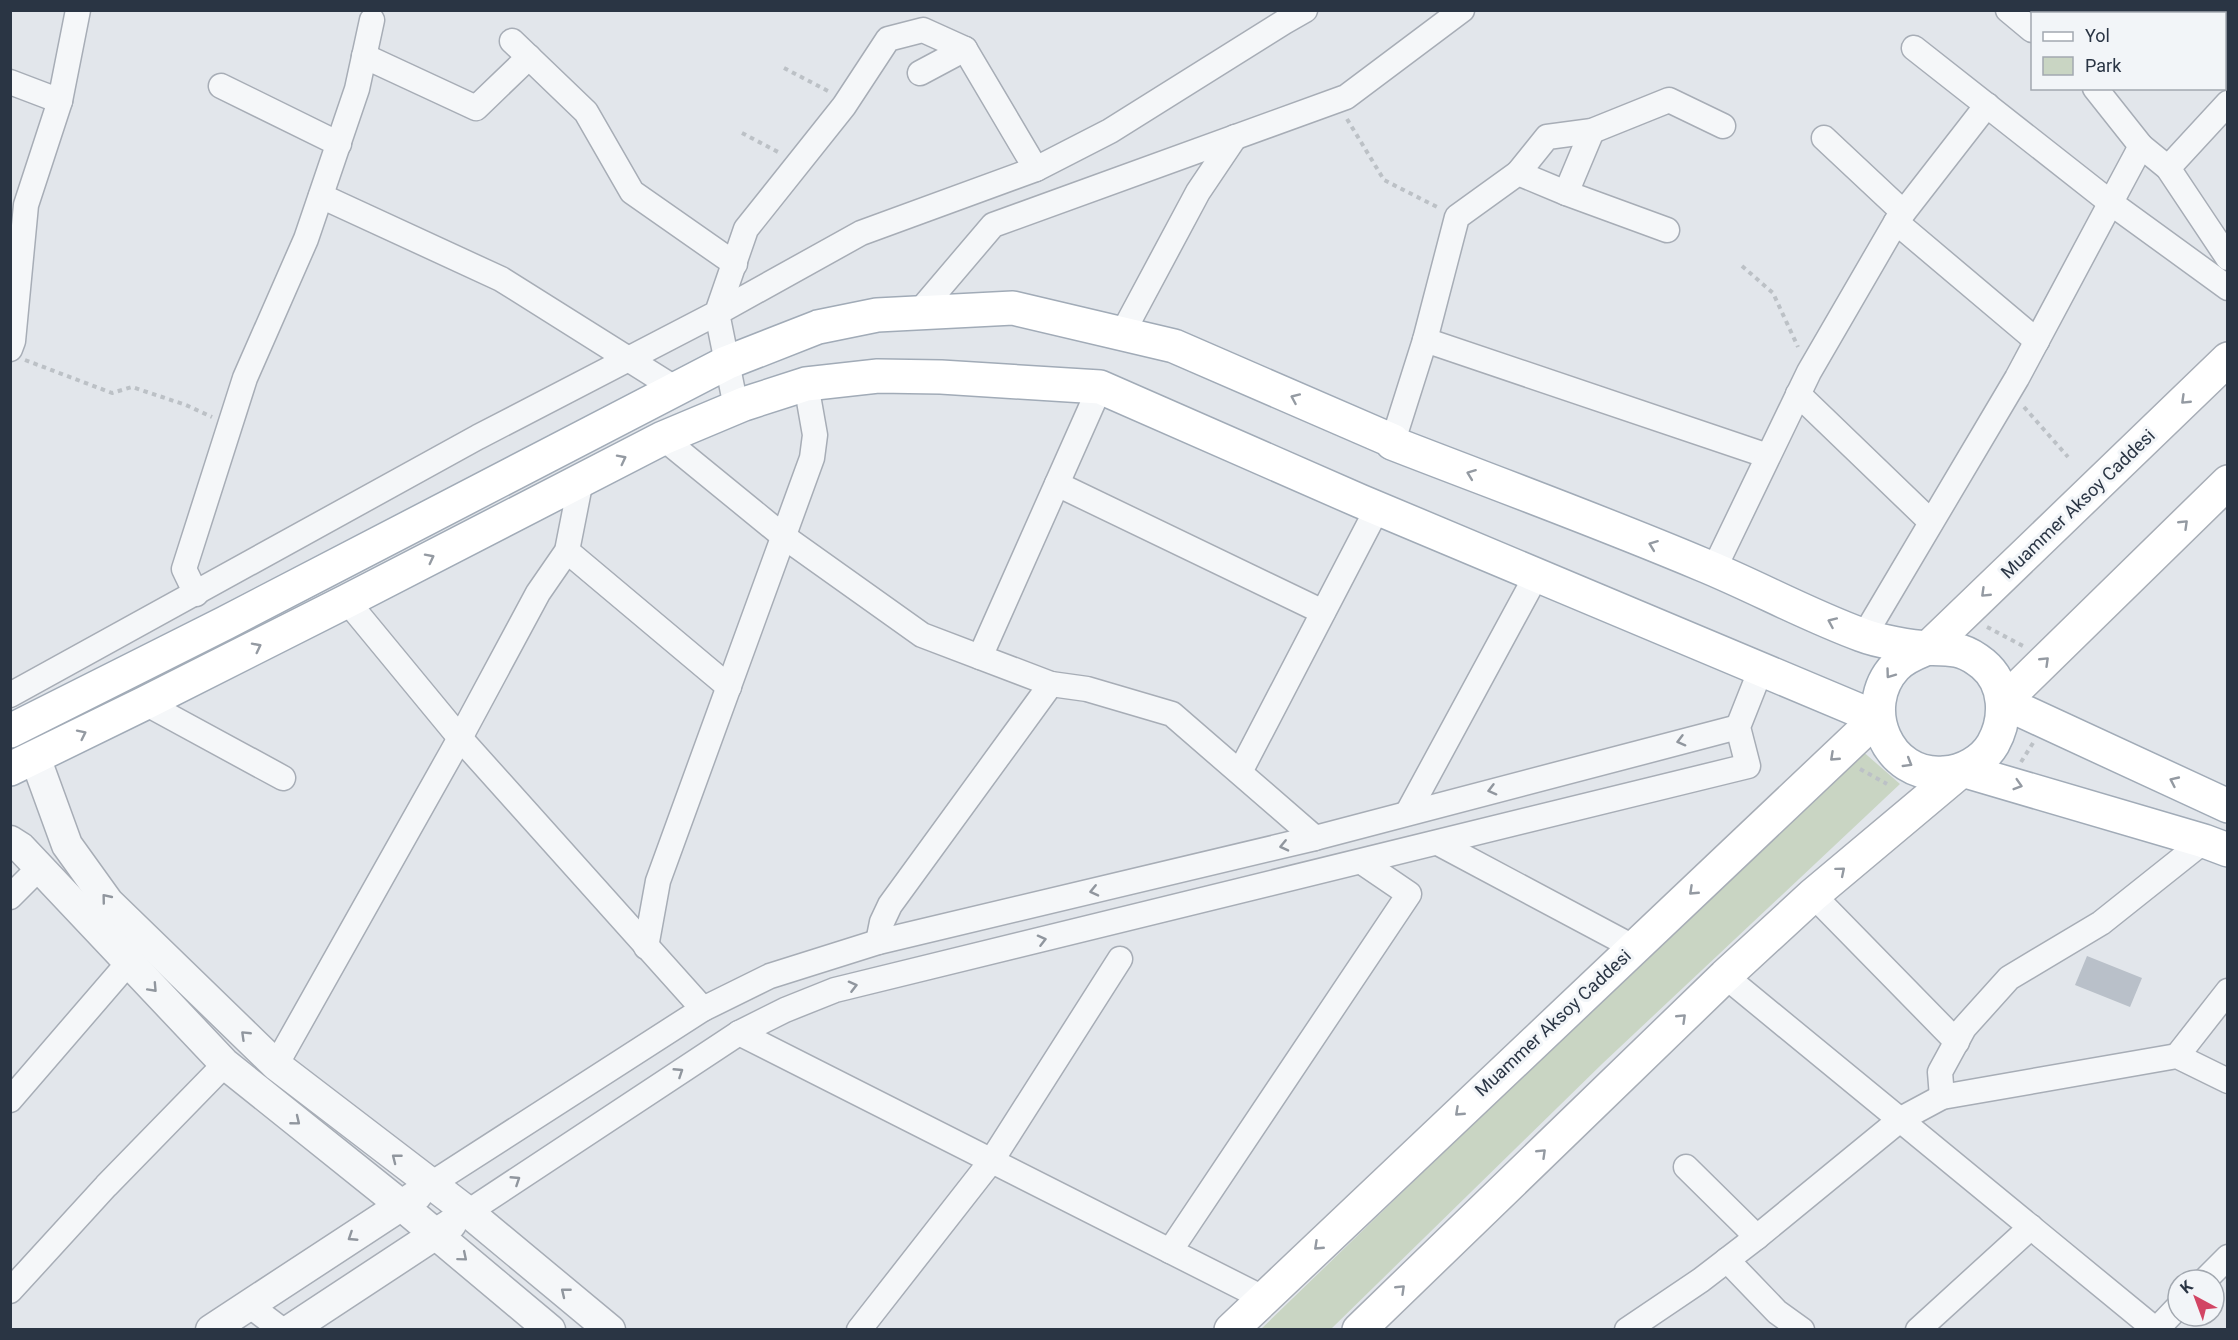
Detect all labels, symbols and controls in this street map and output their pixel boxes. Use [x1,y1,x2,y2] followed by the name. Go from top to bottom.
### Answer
[2031,12,2226,90] legend
[2085,25,2110,46] text: Yol
[2085,55,2122,76] text: Park
[2182,392,2193,403] one-way arrow
[1290,394,1301,406] one-way arrow
[1996,425,2159,583] street label: Muammer Aksoy Caddesi
[616,455,626,466] one-way arrow
[1466,469,1477,481] one-way arrow
[2177,521,2188,532] one-way arrow
[1648,540,1659,552] one-way arrow
[424,554,435,565] one-way arrow
[1981,586,1992,597] one-way arrow
[1827,617,1838,629] one-way arrow
[250,643,261,654] one-way arrow
[2037,657,2048,668] one-way arrow
[1886,667,1897,678] one-way arrow
[76,730,87,741] one-way arrow
[1676,734,1686,747] one-way arrow
[1831,750,1842,761] one-way arrow
[1902,756,1912,767] one-way arrow
[2170,777,2181,789] one-way arrow
[2012,778,2023,790] one-way arrow
[1487,783,1497,796] one-way arrow
[1279,838,1289,851] one-way arrow
[1834,868,1845,879] one-way arrow
[1089,884,1099,897] one-way arrow
[1689,884,1700,895] one-way arrow
[103,894,114,905] one-way arrow
[1037,935,1047,948] one-way arrow
[1470,945,1635,1100] street label: Muammer Aksoy Caddesi
[847,981,857,994] one-way arrow
[146,982,157,992] one-way arrow
[1674,1014,1685,1025] one-way arrow
[241,1031,252,1042] one-way arrow
[673,1068,683,1080] one-way arrow
[1456,1105,1466,1116] one-way arrow
[289,1113,300,1124] one-way arrow
[1534,1150,1545,1161] one-way arrow
[392,1154,403,1165] one-way arrow
[510,1176,521,1187] one-way arrow
[348,1230,358,1242] one-way arrow
[1314,1239,1325,1250] one-way arrow
[456,1250,467,1261] one-way arrow
[2166,1268,2226,1328] north arrow
[2176,1276,2197,1298] text: K
[1395,1285,1405,1296] one-way arrow
[561,1289,572,1300] one-way arrow

